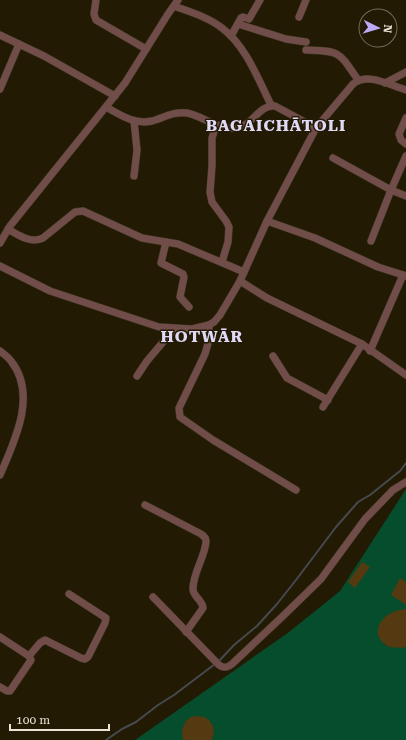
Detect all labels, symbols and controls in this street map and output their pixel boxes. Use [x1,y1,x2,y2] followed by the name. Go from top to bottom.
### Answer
[358,8,398,48] north arrow
[381,24,394,34] text: N
[206,116,346,135] district label: BAGAICHĀTOLI
[161,327,243,346] district label: HOTWĀR
[10,706,109,732] scale bar
[16,713,50,727] text: 100 m

